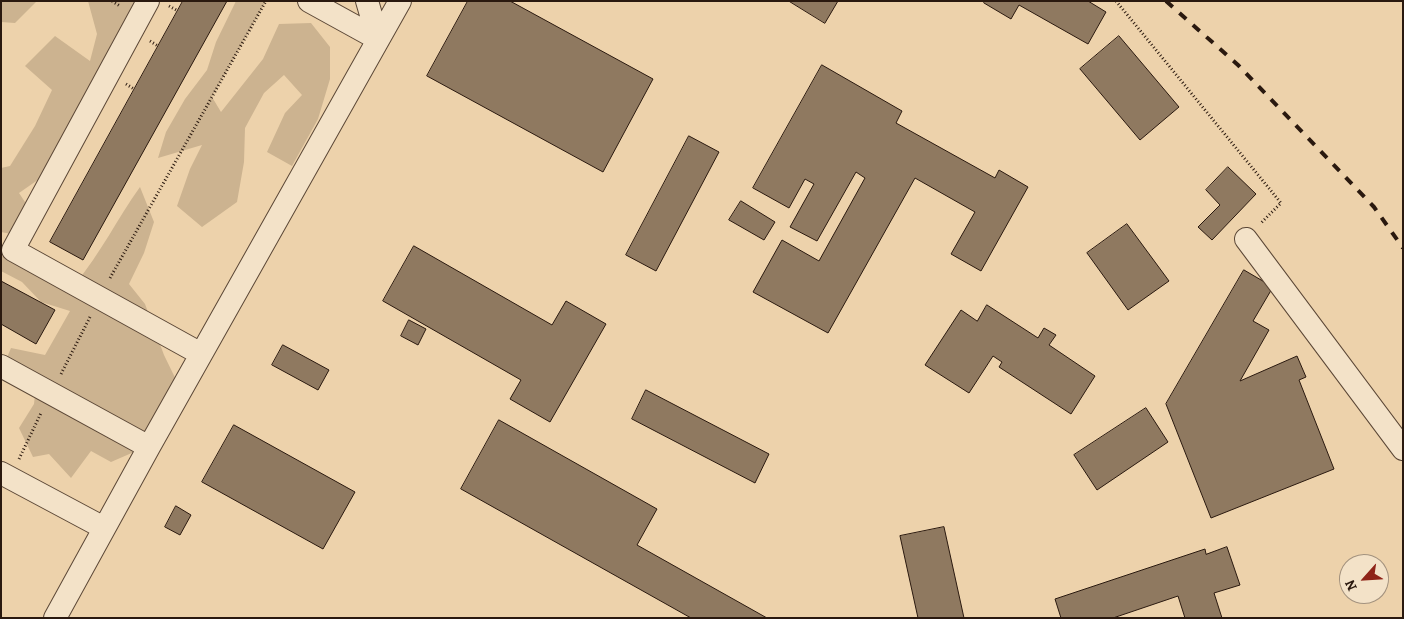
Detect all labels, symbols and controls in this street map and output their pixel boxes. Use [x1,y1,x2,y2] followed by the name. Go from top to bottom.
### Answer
[1339,554,1389,604] north arrow
[1340,577,1362,594] text: N

